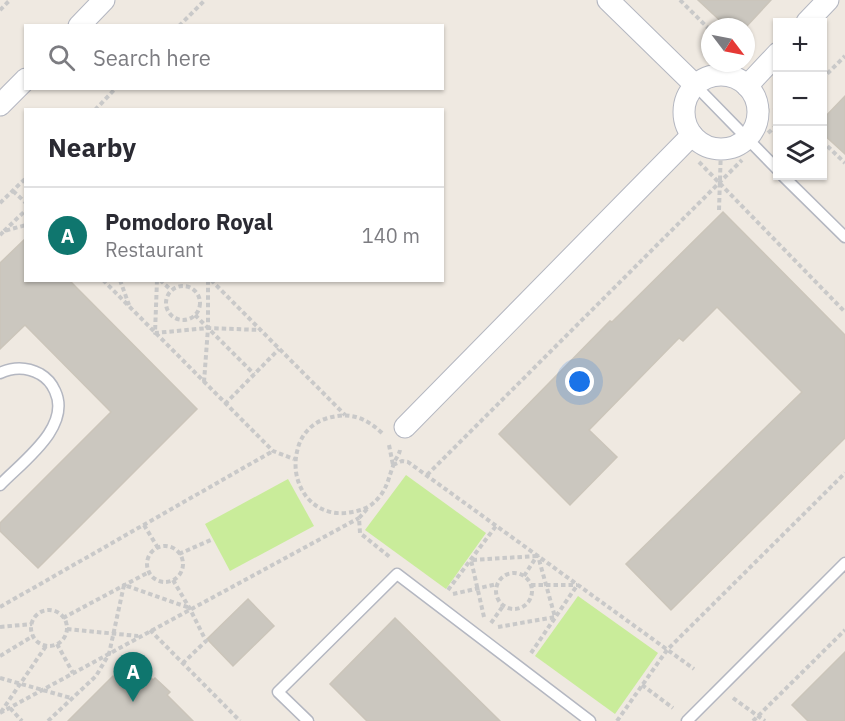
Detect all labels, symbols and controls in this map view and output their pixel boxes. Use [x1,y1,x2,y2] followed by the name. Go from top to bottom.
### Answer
[701,18,755,72] north arrow
[773,18,827,180] map controls
[773,18,827,72] button: +
[24,24,444,90] search box
[45,41,78,74] icon: search
[93,43,211,72] text: Search here
[773,72,827,126] button: −
[773,126,827,180] button: layers
[48,130,136,164] text: Nearby
[105,207,273,236] text: Pomodoro Royal
[61,222,74,249] text: A
[362,222,420,249] text: 140 m
[105,236,203,263] text: Restaurant
[565,367,594,396] your location
[114,652,152,702] pin: A

